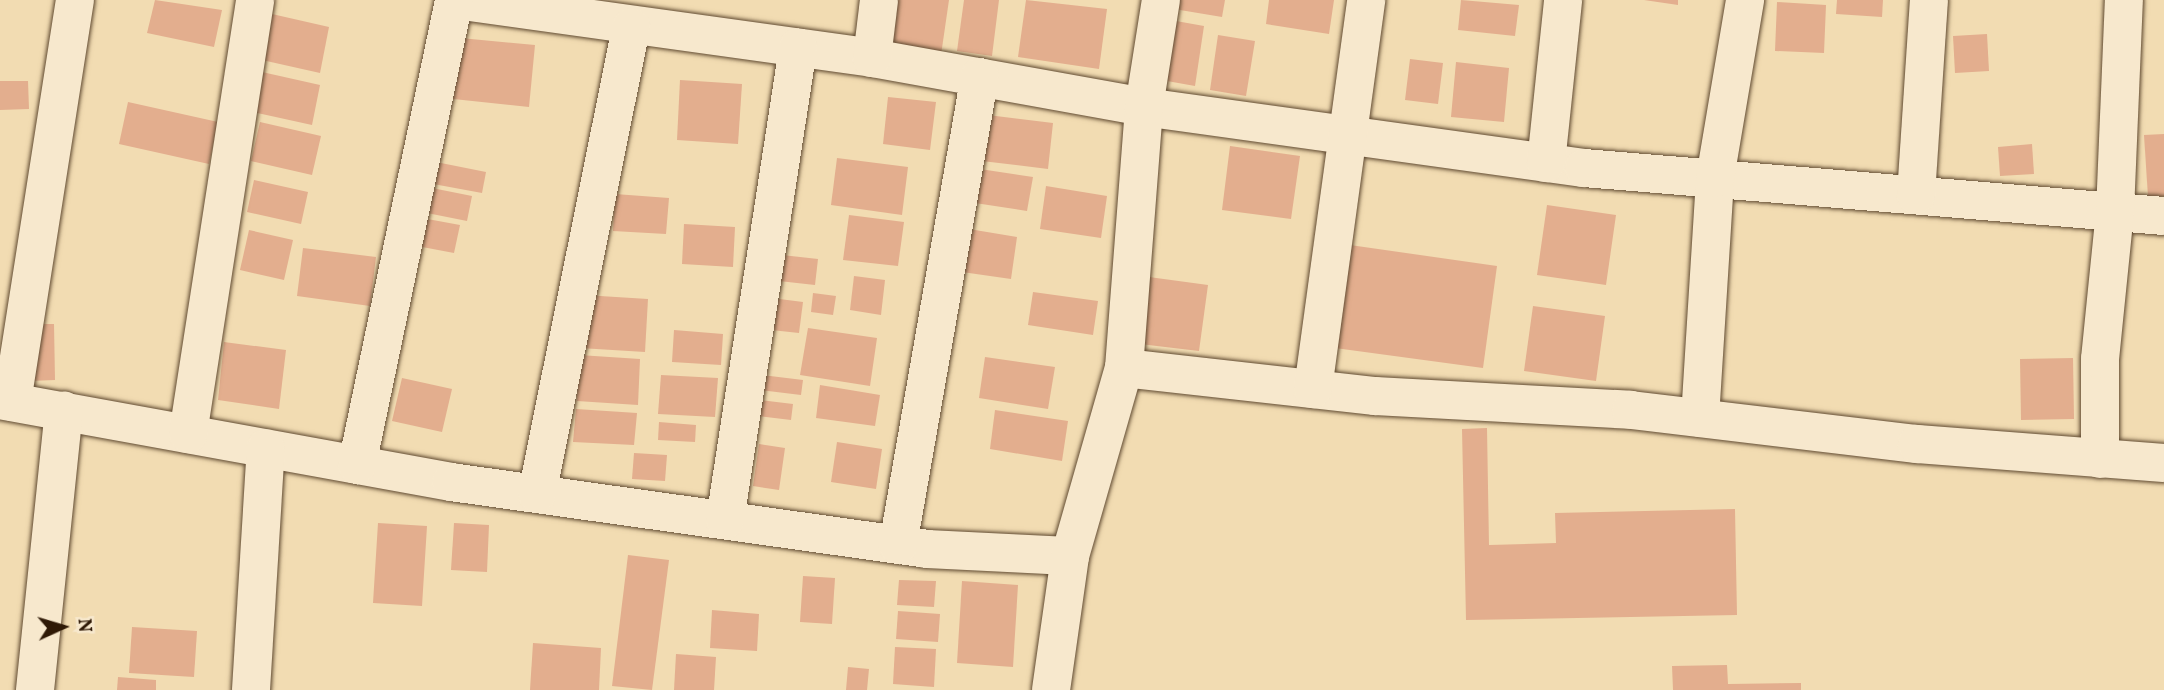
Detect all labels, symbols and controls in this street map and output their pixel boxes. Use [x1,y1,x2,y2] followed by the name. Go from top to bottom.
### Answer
[28,592,98,662] north arrow
[70,618,97,633] text: N

